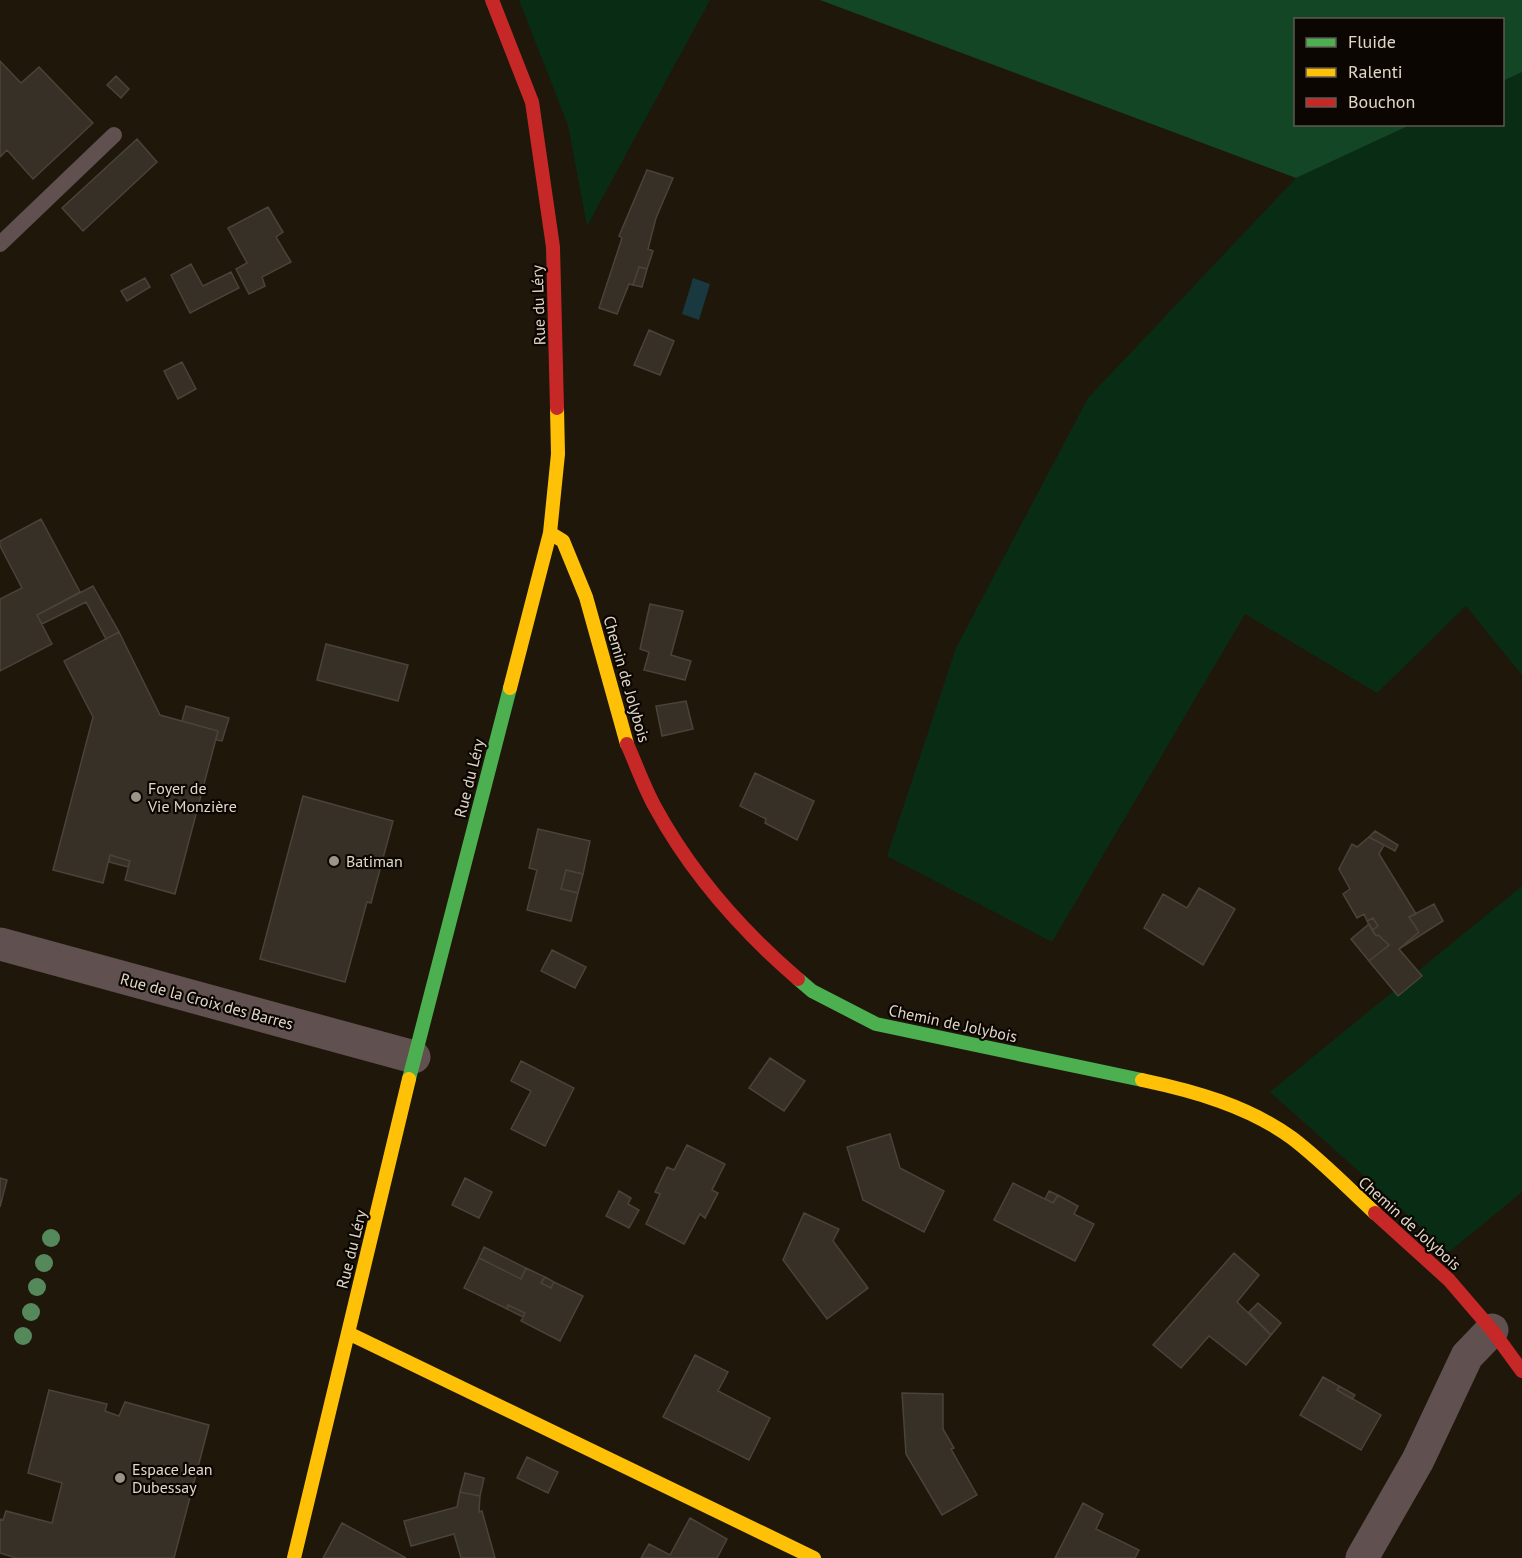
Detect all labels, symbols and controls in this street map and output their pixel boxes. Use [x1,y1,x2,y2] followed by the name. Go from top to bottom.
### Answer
[1294,18,1504,126] legend
[1348,30,1396,53] text: Fluide
[1348,60,1403,83] text: Ralenti
[1348,90,1415,113] text: Bouchon
[527,264,549,345] street label: Rue du Léry
[599,613,655,745] street label: Chemin de Jolybois
[450,736,489,819] street label: Rue du Léry
[147,778,237,816] place label: Foyer de Vie Monzière
[129,790,143,804] marker: Foyer de Vie Monzière
[346,851,403,871] place label: Batiman
[327,854,341,868] marker: Batiman
[118,968,296,1034] street label: Rue de la Croix des Barres
[887,1000,1019,1046] street label: Chemin de Jolybois
[1355,1172,1466,1274] street label: Chemin de Jolybois
[332,1207,371,1290] street label: Rue du Léry
[132,1459,213,1497] place label: Espace Jean Dubessay
[113,1471,127,1485] marker: Espace Jean Dubessay

